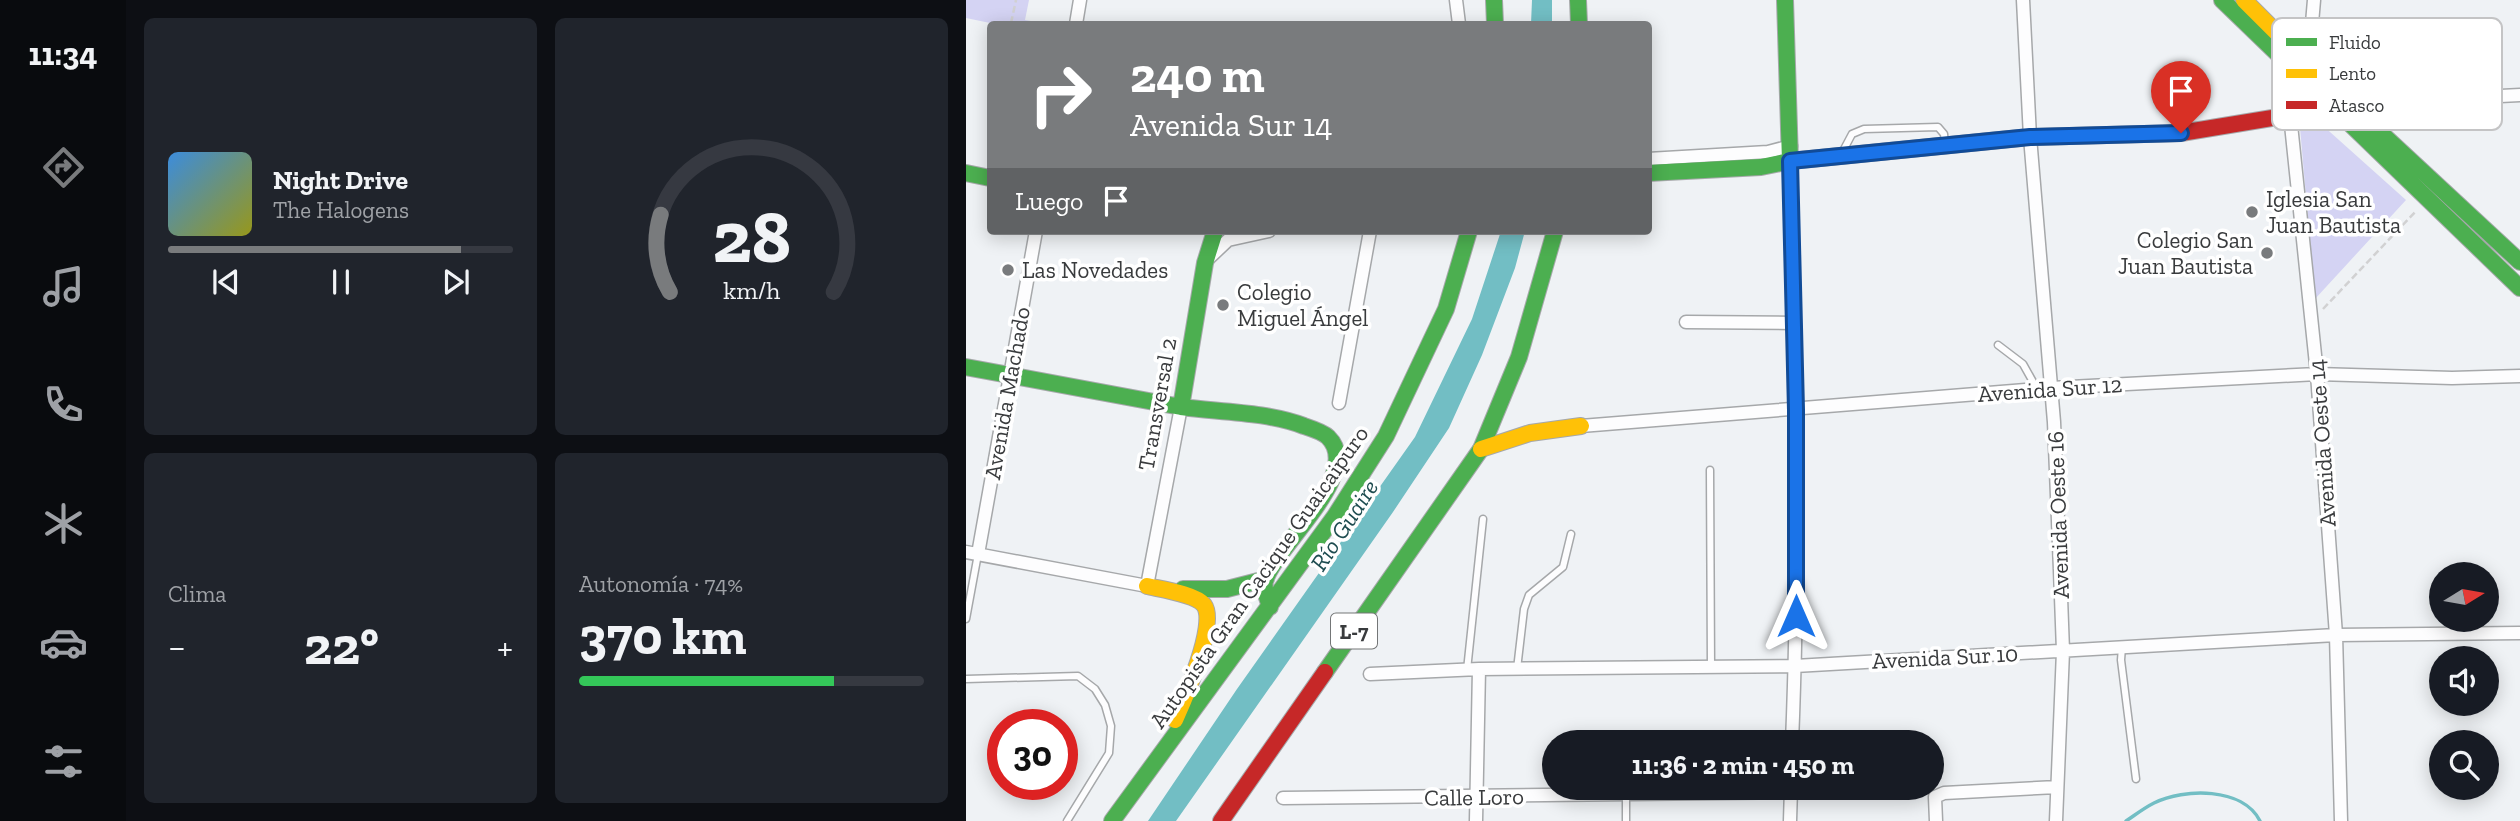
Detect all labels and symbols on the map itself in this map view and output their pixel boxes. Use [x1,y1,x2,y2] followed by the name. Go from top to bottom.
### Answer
[2272,18,2502,130] legend
[2329,31,2381,54] text: Fluido
[2151,61,2211,133] pin
[2329,62,2376,85] text: Lento
[2329,94,2384,117] text: Atasco
[2266,185,2401,239] place label: Iglesia San Juan Bautista
[2244,204,2260,220] marker: Iglesia San Juan Bautista
[2118,226,2253,280] place label: Colegio San Juan Bautista
[2259,245,2275,261] marker: Colegio San Juan Bautista
[1022,256,1168,284] place label: Las Novedades
[1000,262,1016,278] marker: Las Novedades
[1237,278,1368,332] place label: Colegio Miguel Ángel
[1215,297,1231,313] marker: Colegio Miguel Ángel
[978,305,1036,481] street label: Avenida Machado
[1132,336,1182,472] street label: Transversal 2
[2302,358,2342,528] street label: Avenida Oeste 14
[1977,370,2123,408] street label: Avenida Sur 12
[1144,420,1374,734] street label: Autopista Gran Cacique Guaicaipuro
[2041,431,2075,599] street label: Avenida Oeste 16
[1304,474,1384,576] water label: Río Guaire
[2429,562,2499,632] north arrow
[1759,579,1833,653] position arrow
[1331,614,1377,648] road number: L-7
[1871,639,2019,675] street label: Avenida Sur 10
[987,709,1078,800] speed limit sign: 30
[1424,782,1524,812] street label: Calle Loro

